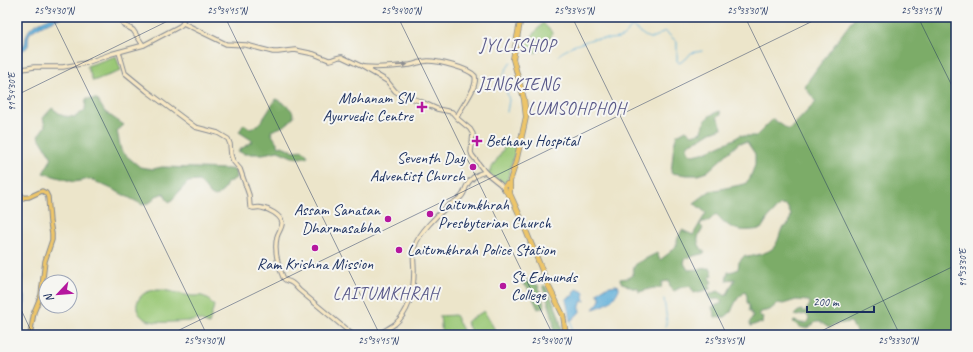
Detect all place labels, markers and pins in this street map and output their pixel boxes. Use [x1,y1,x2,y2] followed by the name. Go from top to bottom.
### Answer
[323,88,416,126] place label: Mohanam SN Ayurvedic Centre
[416,101,428,113] marker: Mohanam SN Ayurvedic Centre
[486,131,582,151] place label: Bethany Hospital
[471,135,483,147] marker: Bethany Hospital
[370,148,467,186] place label: Seventh Day Adventist Church
[468,162,478,172] marker: Seventh Day Adventist Church
[438,195,552,233] place label: Laitumkhrah Presbyterian Church
[294,200,381,238] place label: Assam Sanatan Dharmasabha
[425,209,435,219] marker: Laitumkhrah Presbyterian Church
[383,214,393,224] marker: Assam Sanatan Dharmasabha
[407,240,556,260] place label: Laitumkhrah Police Station
[310,243,320,253] marker: Ram Krishna Mission
[394,245,404,255] marker: Laitumkhrah Police Station
[257,254,374,274] place label: Ram Krishna Mission
[511,267,578,305] place label: St Edmunds College
[498,281,508,291] marker: St Edmunds College

